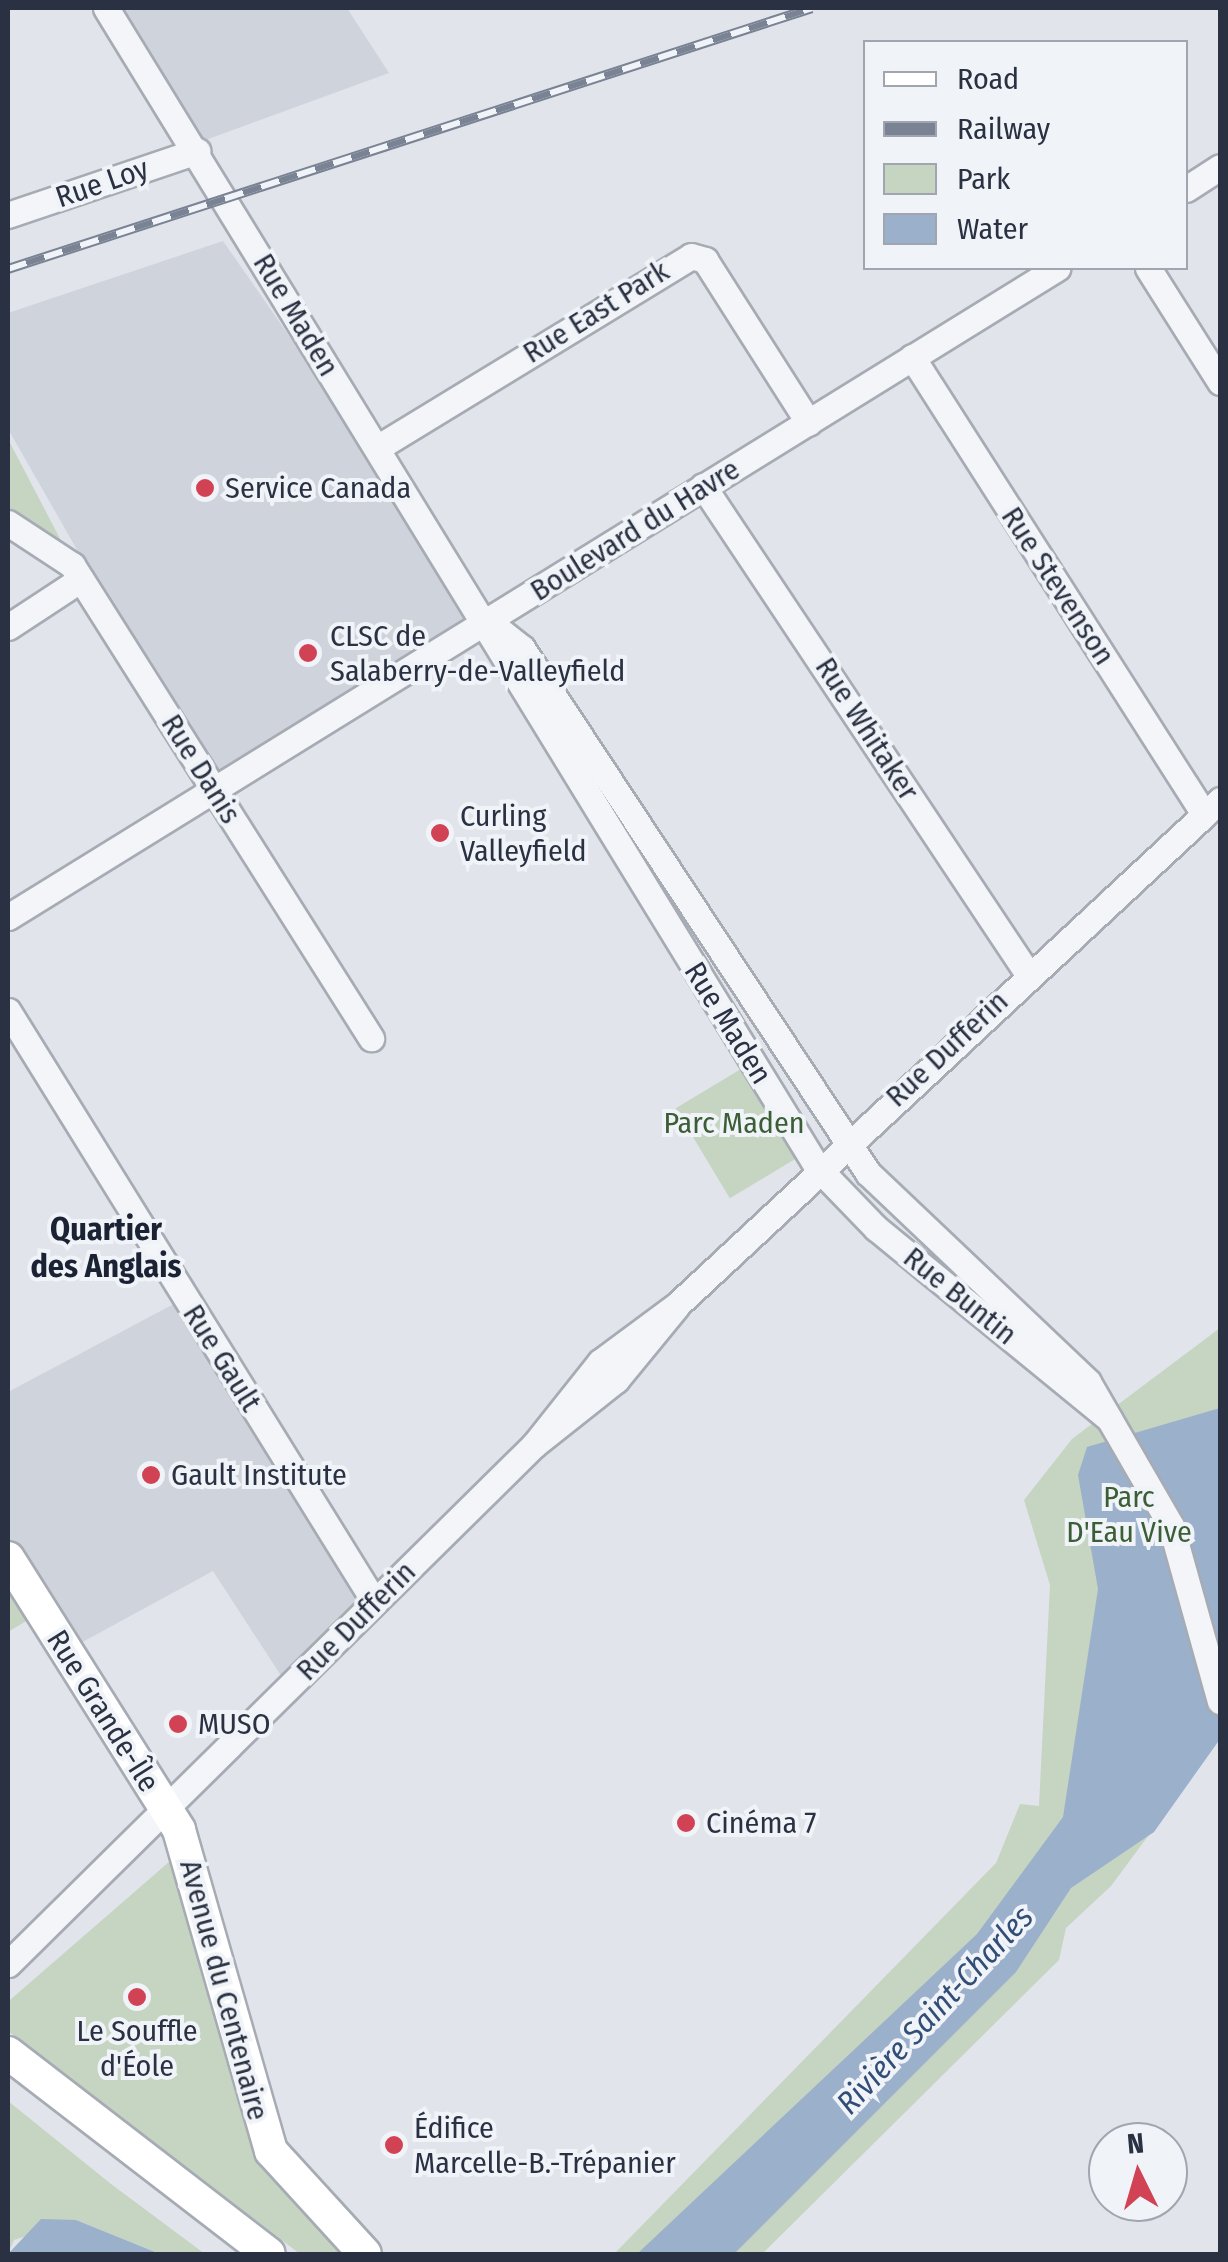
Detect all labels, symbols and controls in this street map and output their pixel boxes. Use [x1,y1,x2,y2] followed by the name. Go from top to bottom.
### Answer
[863,40,1188,270] legend
[957,61,1019,97] text: Road
[957,111,1050,147] text: Railway
[51,150,153,216] street label: Rue Loy
[957,161,1010,197] text: Park
[957,211,1028,247] text: Water
[245,247,347,383] street label: Rue Maden
[516,253,676,371] street label: Rue East Park
[524,451,746,609] street label: Boulevard du Havre
[225,470,411,506] place label: Service Canada
[194,477,216,499] marker: Service Canada
[994,500,1122,672] street label: Rue Stevenson
[330,618,625,688] place label: CLSC de Salaberry-de-Valleyfield
[295,640,321,666] marker: CLSC de Salaberry-de-Valleyfield
[808,651,926,807] street label: Rue Whitaker
[153,708,249,830] street label: Rue Danis
[460,798,587,868] place label: Curling Valleyfield
[429,822,451,844] marker: Curling Valleyfield
[677,956,779,1090] street label: Rue Maden
[879,983,1015,1115] street label: Rue Dufferin
[663,1105,805,1141] park label: Parc Maden
[30,1211,182,1286] district label: Quartier des Anglais
[896,1240,1024,1352] street label: Rue Buntin
[175,1298,269,1418] street label: Rue Gault
[171,1457,347,1493] place label: Gault Institute
[140,1464,162,1486] marker: Gault Institute
[1066,1479,1192,1550] park label: Parc D'Eau Vive
[289,1554,423,1688] street label: Rue Dufferin
[39,1624,167,1798] street label: Rue Grande-Île
[198,1706,270,1742] place label: MUSO
[167,1713,189,1735] marker: MUSO
[706,1805,816,1841] place label: Cinéma 7
[675,1812,697,1834] marker: Cinéma 7
[172,1856,276,2124] street label: Avenue du Centenaire
[829,1898,1041,2122] water label: Rivière Saint-Charles
[126,1986,148,2008] marker: Le Souffle d'Éole
[76,2013,198,2084] place label: Le Souffle d'Éole
[414,2110,676,2180] place label: Édifice Marcelle-B.-Trépanier
[1088,2122,1188,2222] north arrow
[1126,2126,1145,2161] text: N
[383,2134,405,2156] marker: Édifice Marcelle-B.-Trépanier

